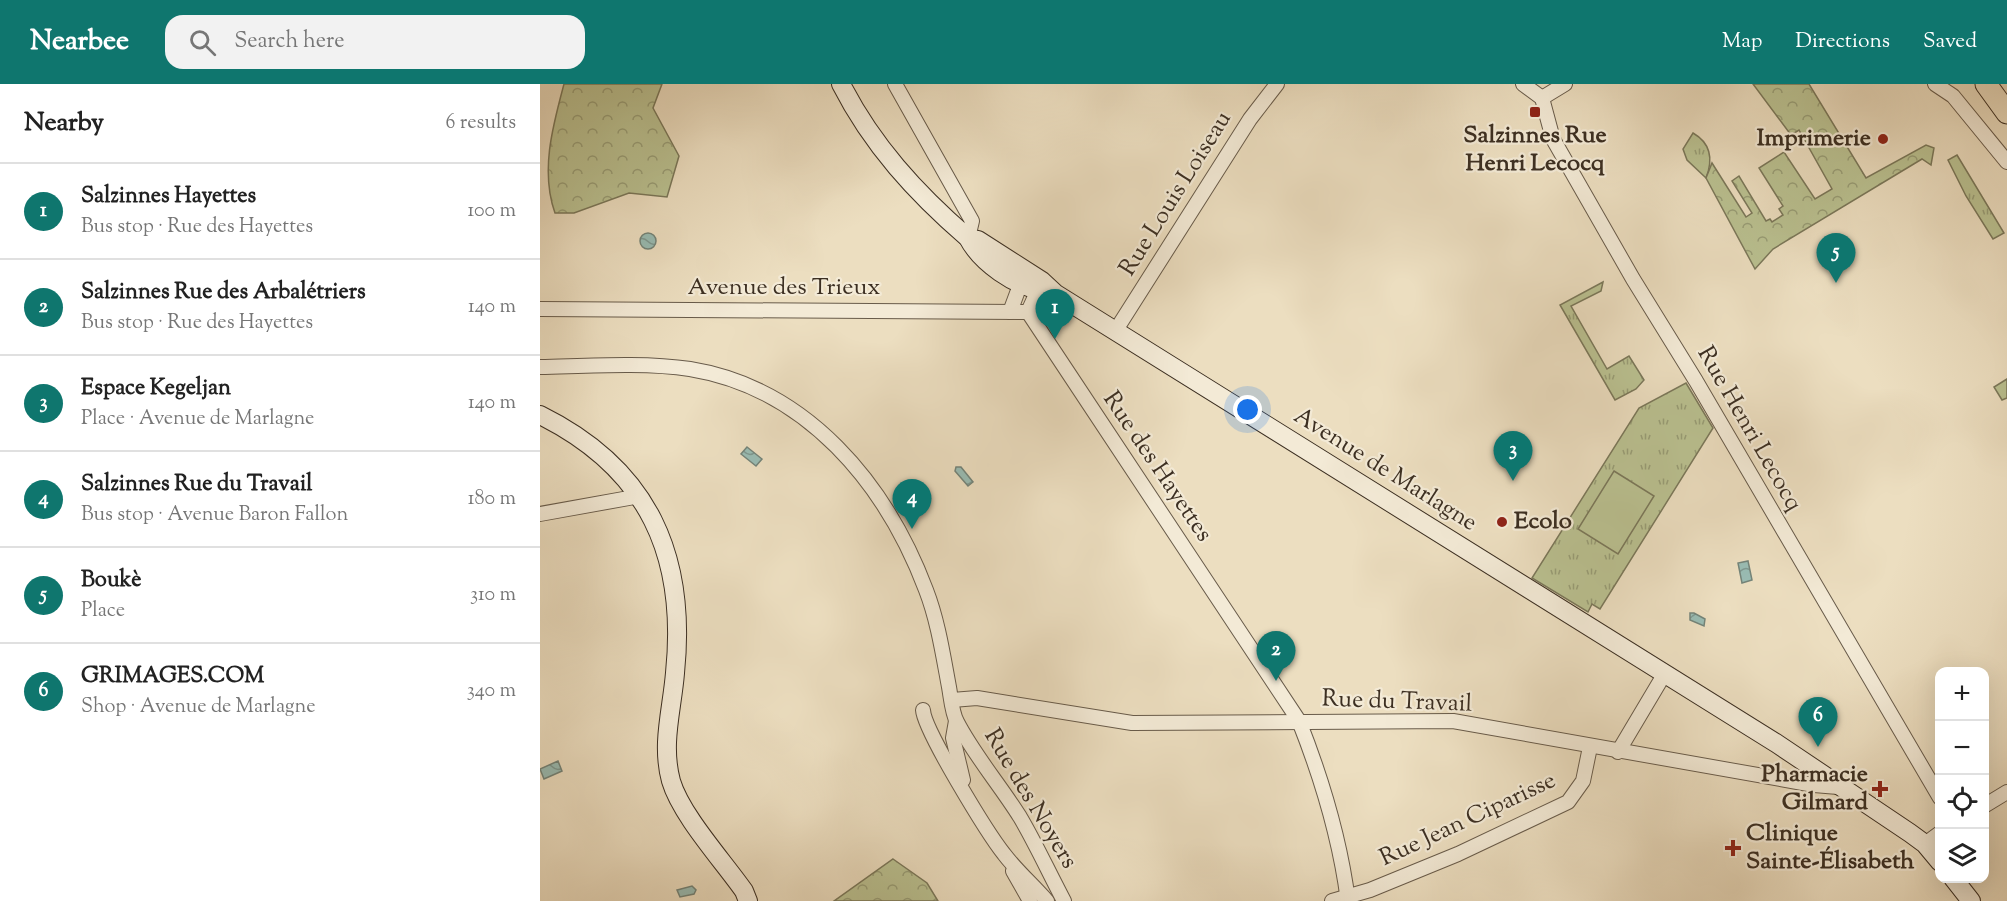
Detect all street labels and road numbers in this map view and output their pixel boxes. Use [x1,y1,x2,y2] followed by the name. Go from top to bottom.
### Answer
[1111,105,1241,283] street label: Rue Louis Loiseau
[688,271,880,305] street label: Avenue des Trieux
[1688,340,1810,518] street label: Rue Henri Lecocq
[1094,385,1220,549] street label: Rue des Hayettes
[1287,400,1483,540] street label: Avenue de Marlagne
[1321,682,1473,722] street label: Rue du Travail
[975,722,1085,876] street label: Rue des Noyers
[1374,764,1562,876] street label: Rue Jean Ciparisse

